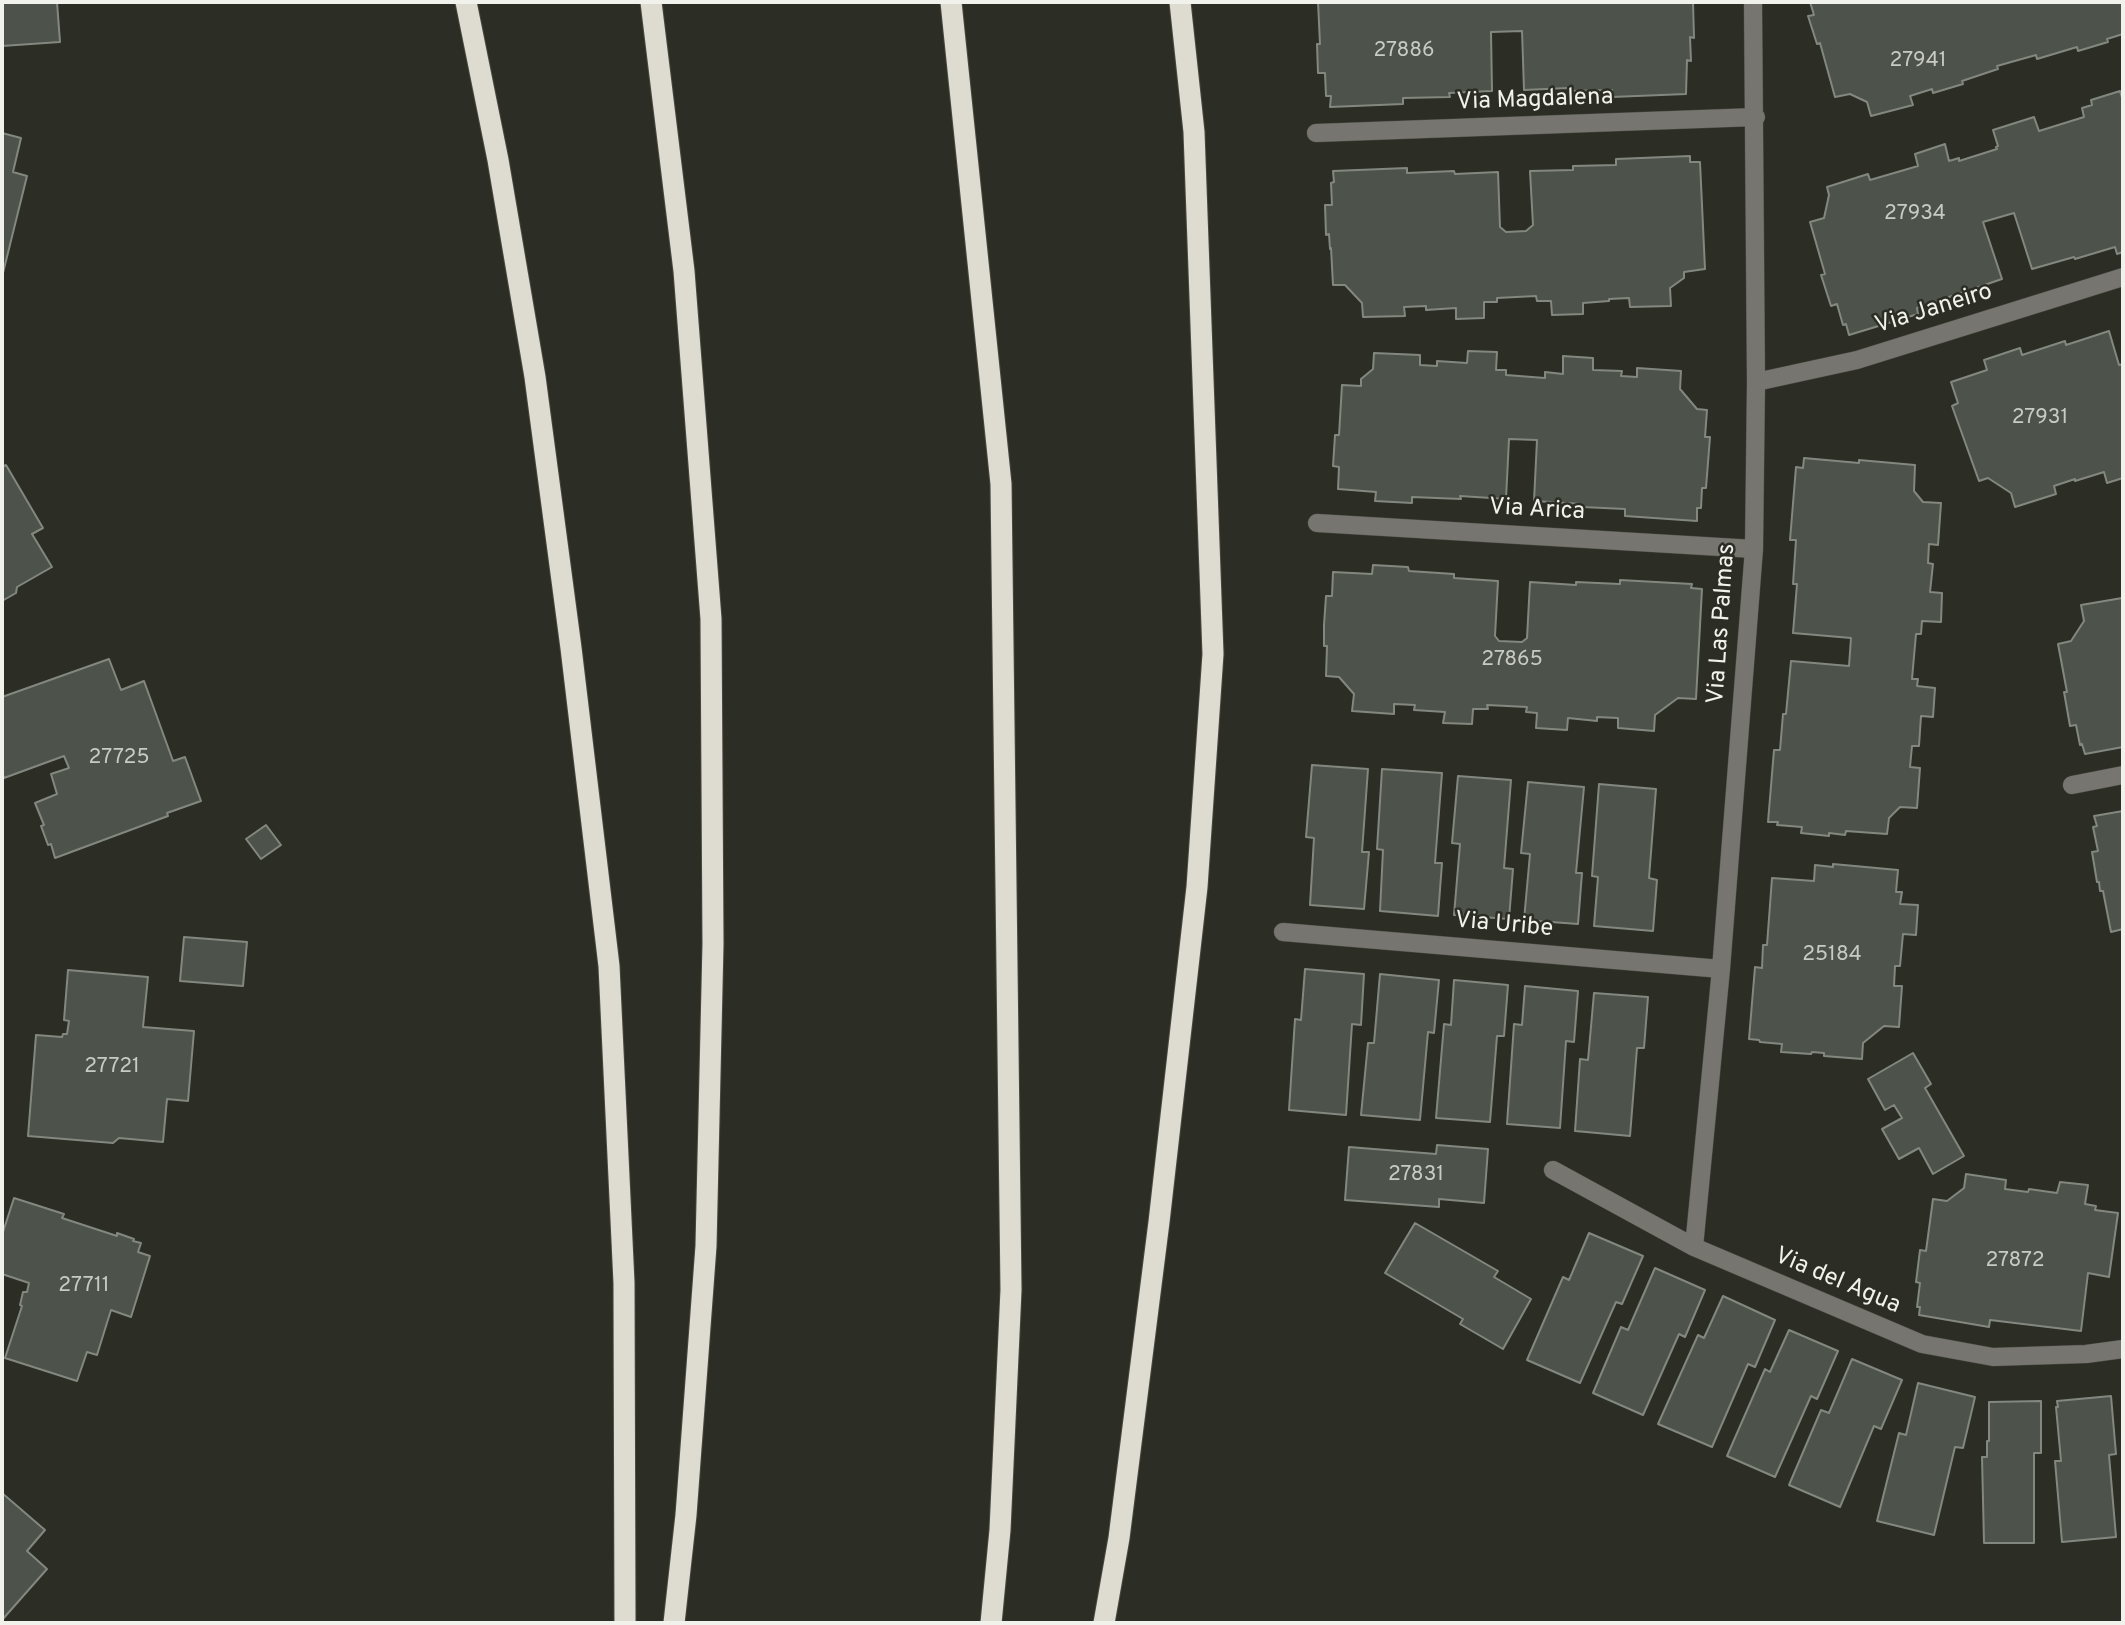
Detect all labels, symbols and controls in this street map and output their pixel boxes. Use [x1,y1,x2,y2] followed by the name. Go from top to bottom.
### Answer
[1373,39,1435,65] house number: 27886
[1889,49,1947,75] house number: 27941
[1456,84,1614,118] street label: Via Magdalena
[1884,202,1946,228] house number: 27934
[1872,279,1996,341] street label: Via Janeiro
[2012,406,2068,432] house number: 27931
[1488,494,1586,528] street label: Via Arica
[1703,543,1743,705] street label: Via Las Palmas
[1481,648,1543,674] house number: 27865
[89,746,149,772] house number: 27725
[1454,907,1554,945] street label: Via Uribe
[1802,943,1862,969] house number: 25184
[84,1055,140,1081] house number: 27721
[1388,1163,1444,1189] house number: 27831
[1770,1243,1904,1321] street label: Via del Agua
[1985,1249,2045,1275] house number: 27872
[58,1274,110,1300] house number: 27711

